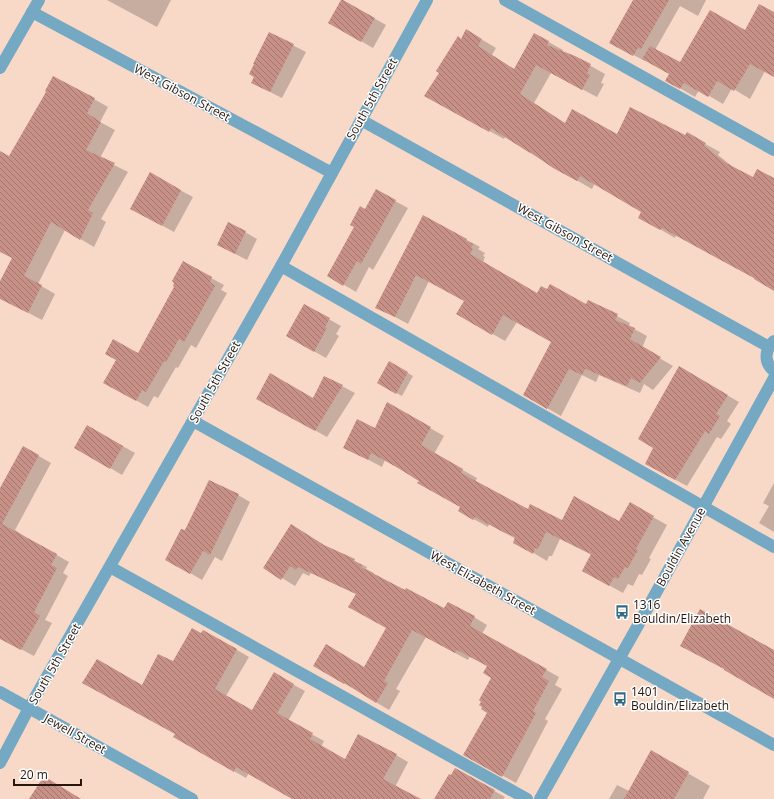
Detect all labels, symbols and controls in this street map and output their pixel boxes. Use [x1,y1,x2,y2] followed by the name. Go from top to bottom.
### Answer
[342,55,401,143] street label: South 5th Street
[131,60,233,125] street label: West Gibson Street
[514,199,616,266] street label: West Gibson Street
[185,338,244,426] street label: South 5th Street
[652,504,709,589] street label: Bouldin Avenue
[427,546,539,619] street label: West Elizabeth Street
[633,596,731,627] place label: 1316 Bouldin/Elizabeth
[614,604,630,620] bus stop icon: 1316 Bouldin/Elizabeth
[24,620,85,707] street label: South 5th Street
[631,683,729,714] place label: 1401 Bouldin/Elizabeth
[612,691,628,707] bus stop icon: 1401 Bouldin/Elizabeth
[40,709,109,758] street label: Jewell Street
[14,761,81,787] scale bar
[20,766,48,783] text: 20 m

